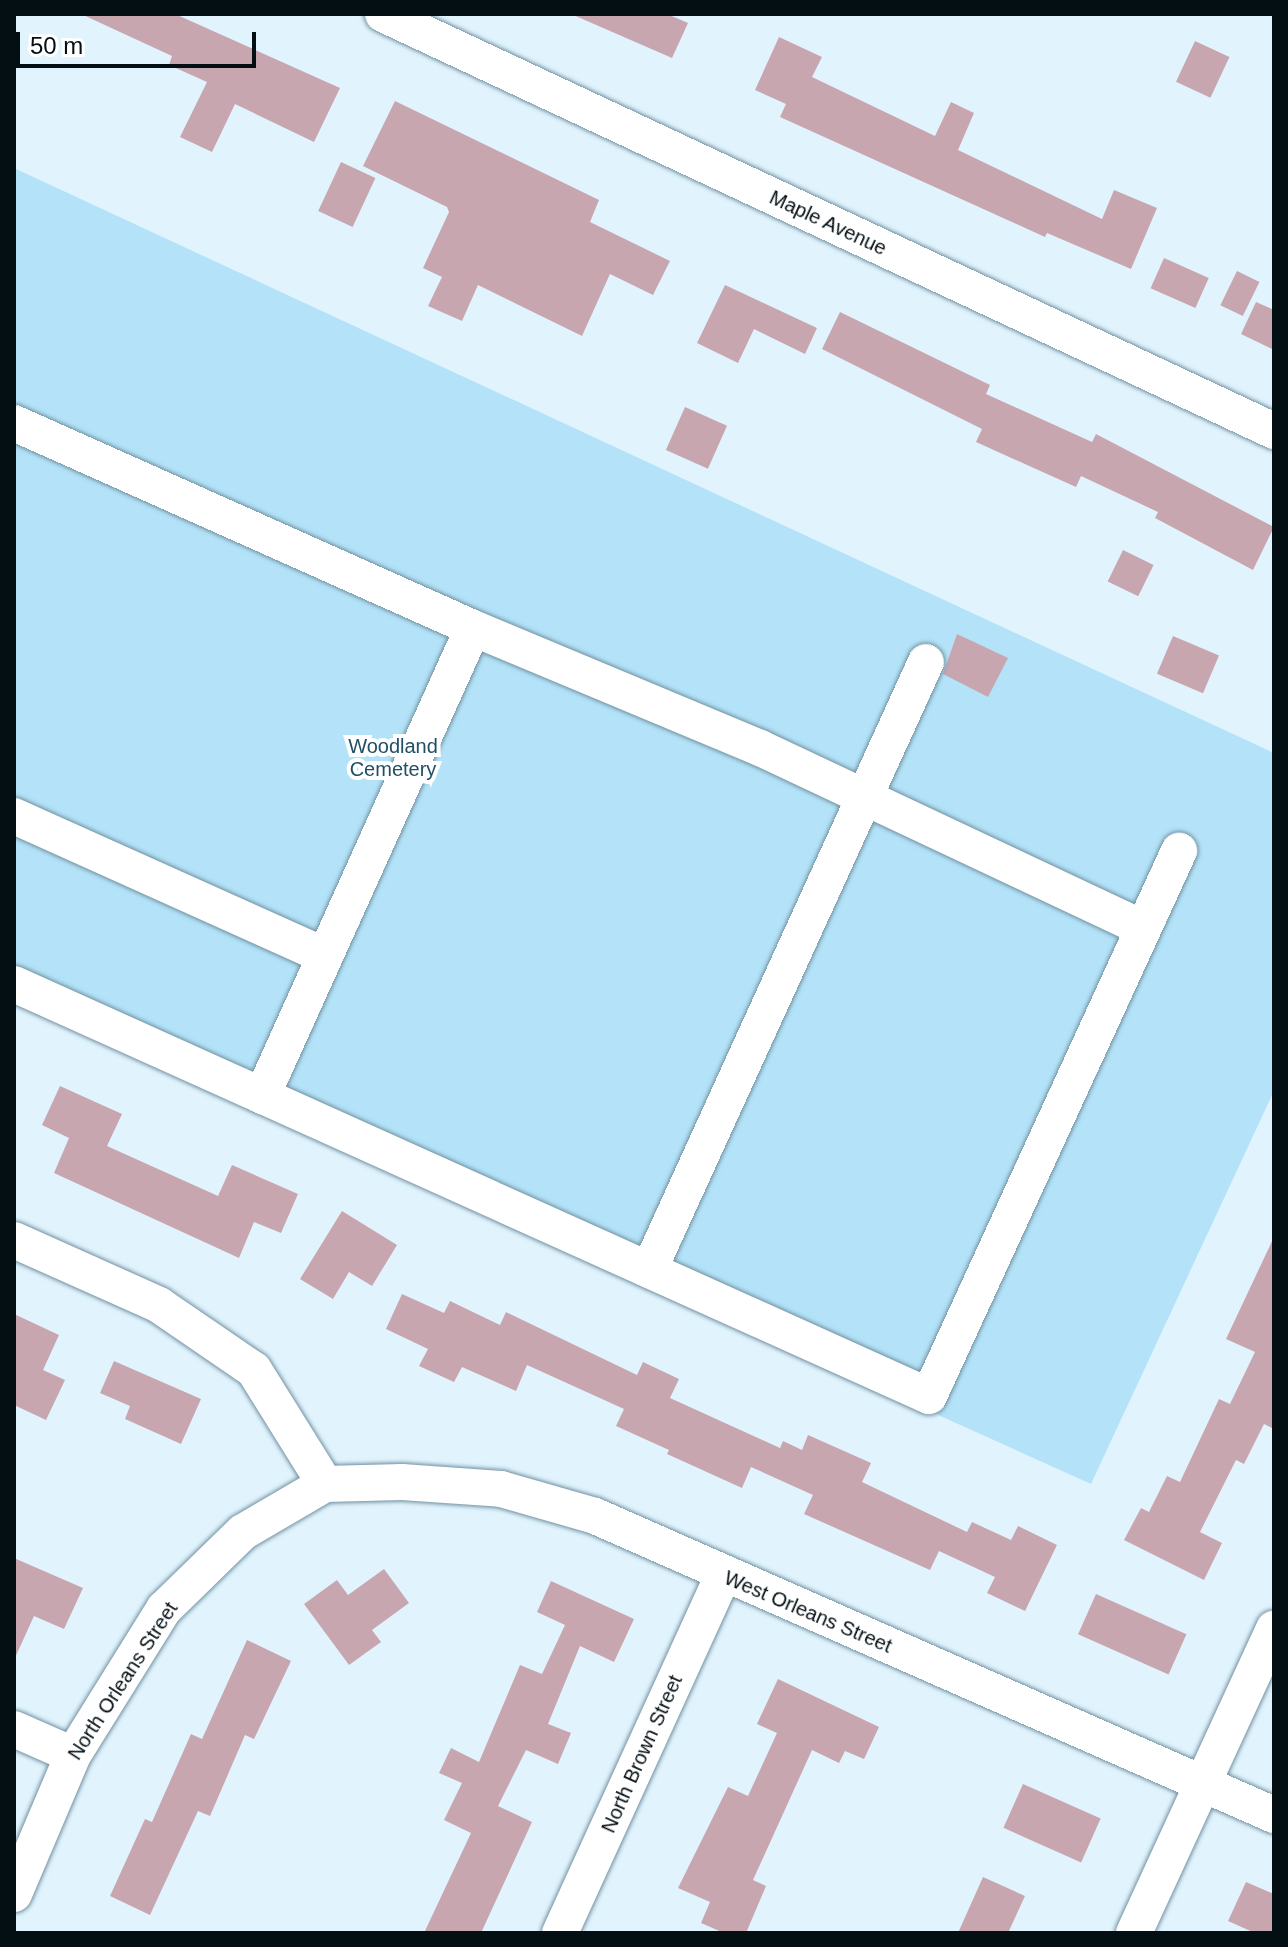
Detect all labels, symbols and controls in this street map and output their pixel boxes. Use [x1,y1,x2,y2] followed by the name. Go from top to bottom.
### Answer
[20,16,260,66] scale bar
[30,32,83,59] text: 50 m
[765,185,891,261] street label: Maple Avenue
[348,734,438,781] park label: Woodland Cemetery
[721,1566,895,1658] street label: West Orleans Street
[63,1598,183,1764] street label: North Orleans Street
[596,1671,688,1837] street label: North Brown Street

